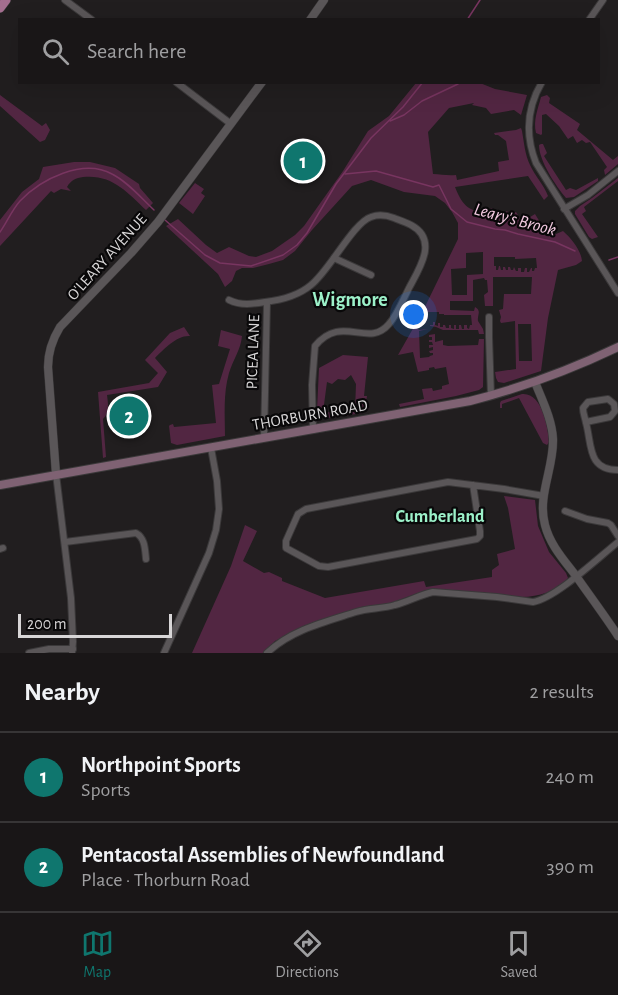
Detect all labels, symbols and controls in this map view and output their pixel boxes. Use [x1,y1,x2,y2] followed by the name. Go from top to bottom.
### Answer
[18,18,600,84] search box
[39,35,72,68] icon: search
[87,40,186,62] text: Search here
[284,138,322,184] pin: 1
[472,200,558,240] water label: Leary's Brook
[64,211,150,303] street label: O'LEARY AVENUE
[312,290,388,310] district label: Wigmore
[399,300,428,329] your location
[244,314,262,390] street label: PICEA LANE
[110,394,148,438] pin: 2
[251,397,369,433] street label: THORBURN ROAD
[395,508,485,526] district label: Cumberland
[18,611,172,638] scale bar
[27,616,67,632] text: 200 m
[24,679,100,705] text: Nearby
[530,682,594,702] text: 2 results
[81,754,241,776] text: Northpoint Sports
[40,767,47,787] text: 1
[545,767,594,787] text: 240 m
[81,780,130,800] text: Sports
[81,844,444,866] text: Pentacostal Assemblies of Newfoundland
[39,857,48,877] text: 2
[547,857,594,877] text: 390 m
[81,870,250,890] text: Place · Thorburn Road
[81,927,114,982] tab: Map
[275,927,339,982] tab: Directions
[501,927,537,982] tab: Saved

